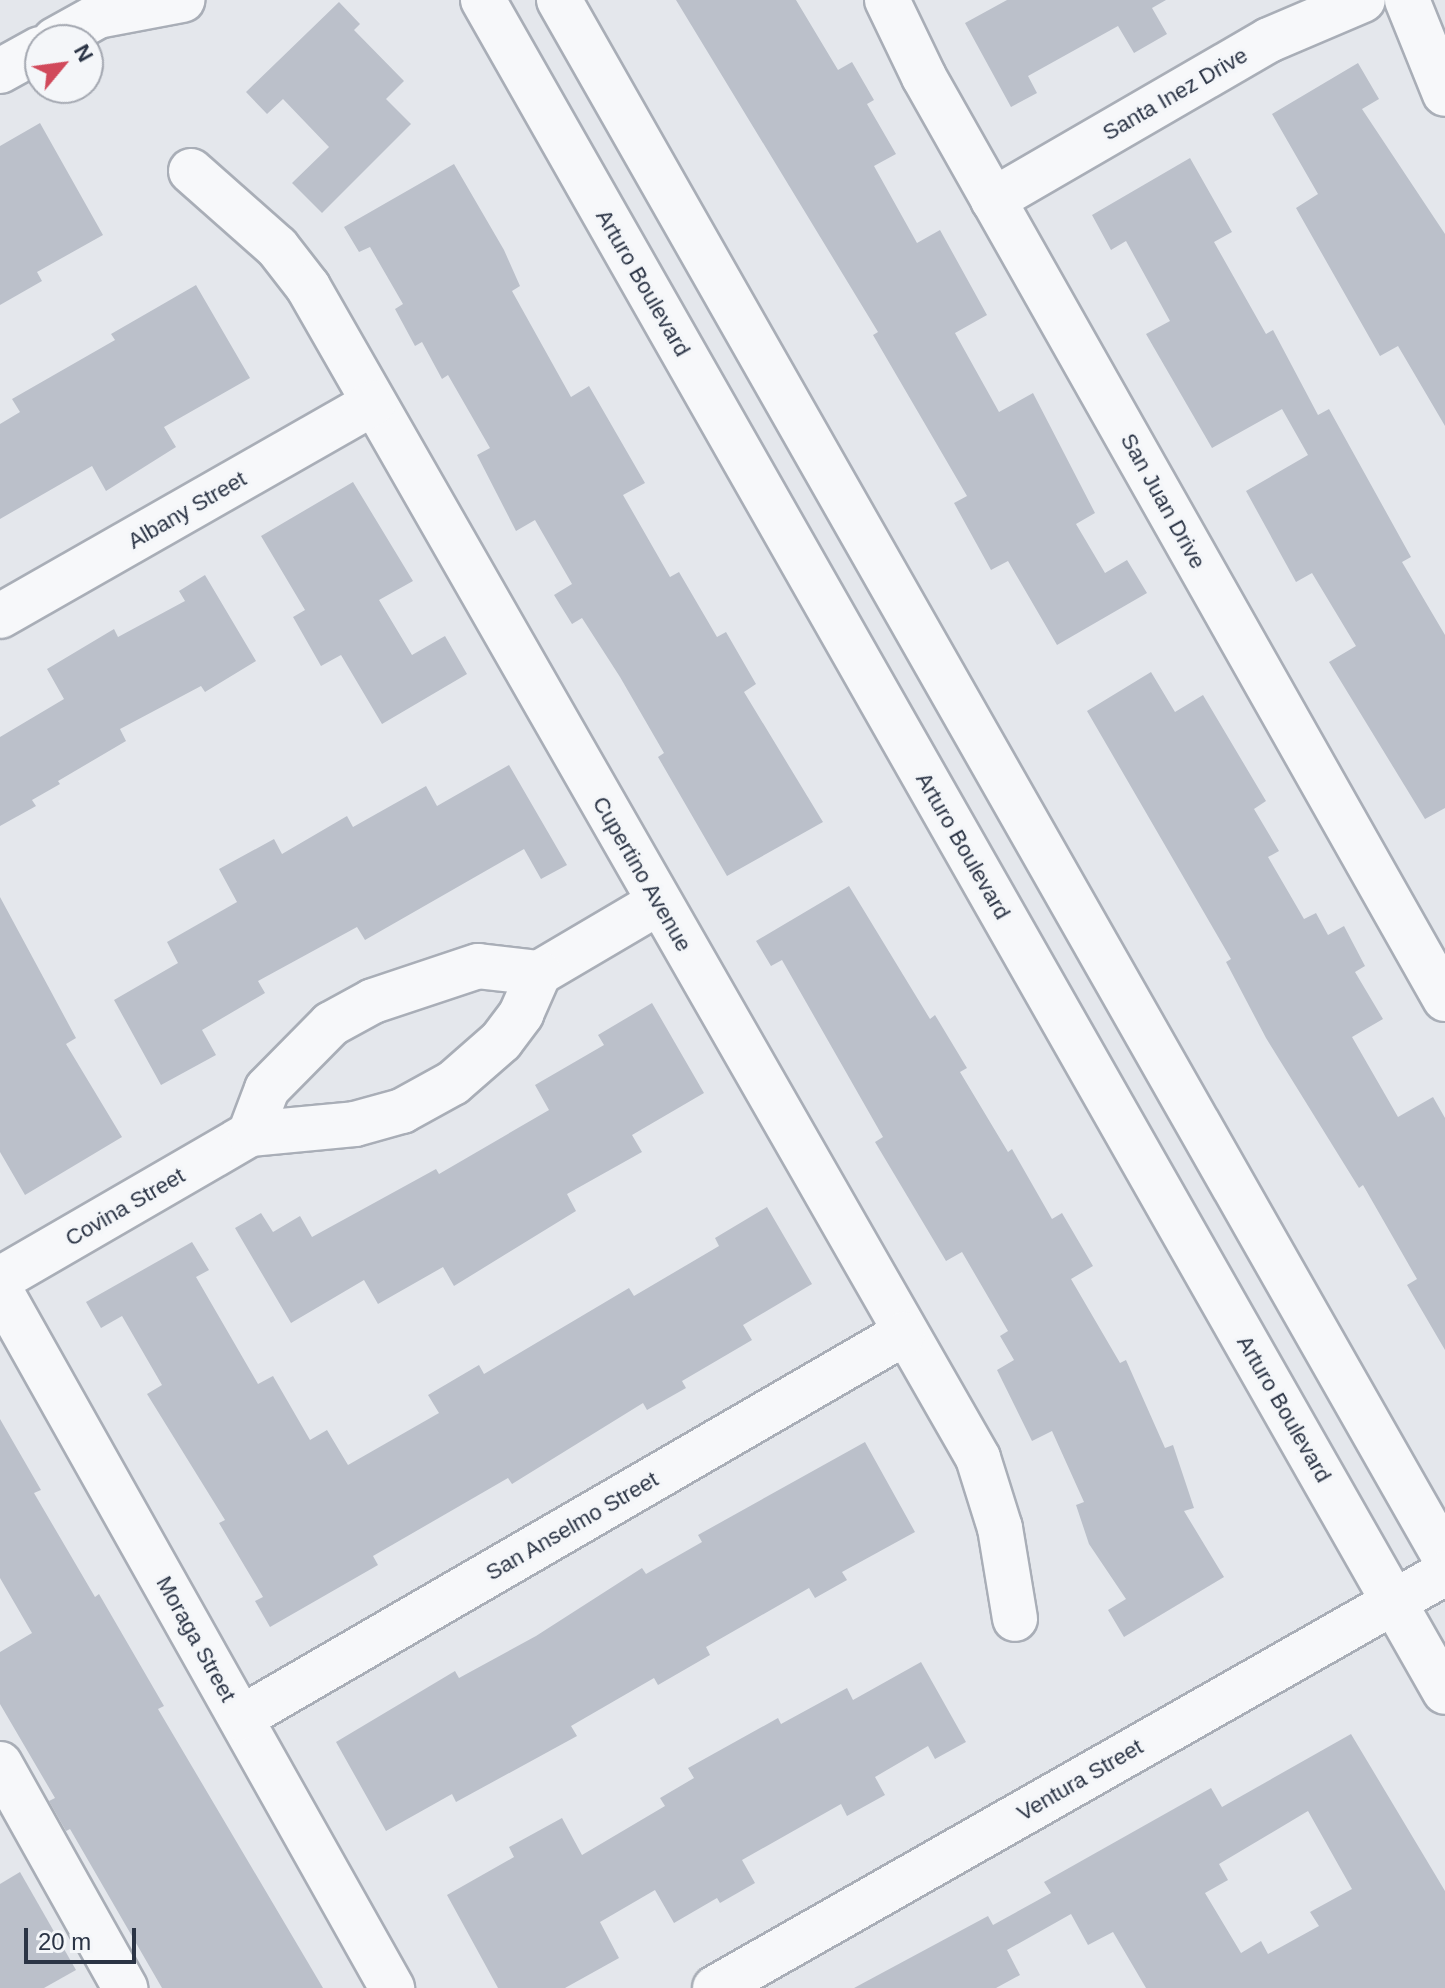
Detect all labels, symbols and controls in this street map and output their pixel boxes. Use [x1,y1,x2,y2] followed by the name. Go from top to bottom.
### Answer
[24,24,104,104] north arrow
[69,40,98,66] text: N
[1098,42,1252,146] street label: Santa Inez Drive
[590,205,696,361] street label: Arturo Boulevard
[1115,429,1211,573] street label: San Juan Drive
[123,466,251,554] street label: Albany Street
[910,768,1016,924] street label: Arturo Boulevard
[587,791,697,957] street label: Cupertino Avenue
[61,1162,189,1252] street label: Covina Street
[1231,1331,1337,1487] street label: Arturo Boulevard
[481,1466,663,1586] street label: San Anselmo Street
[151,1572,241,1706] street label: Moraga Street
[1012,1733,1148,1827] street label: Ventura Street
[28,1912,140,1962] scale bar
[38,1928,91,1955] text: 20 m

